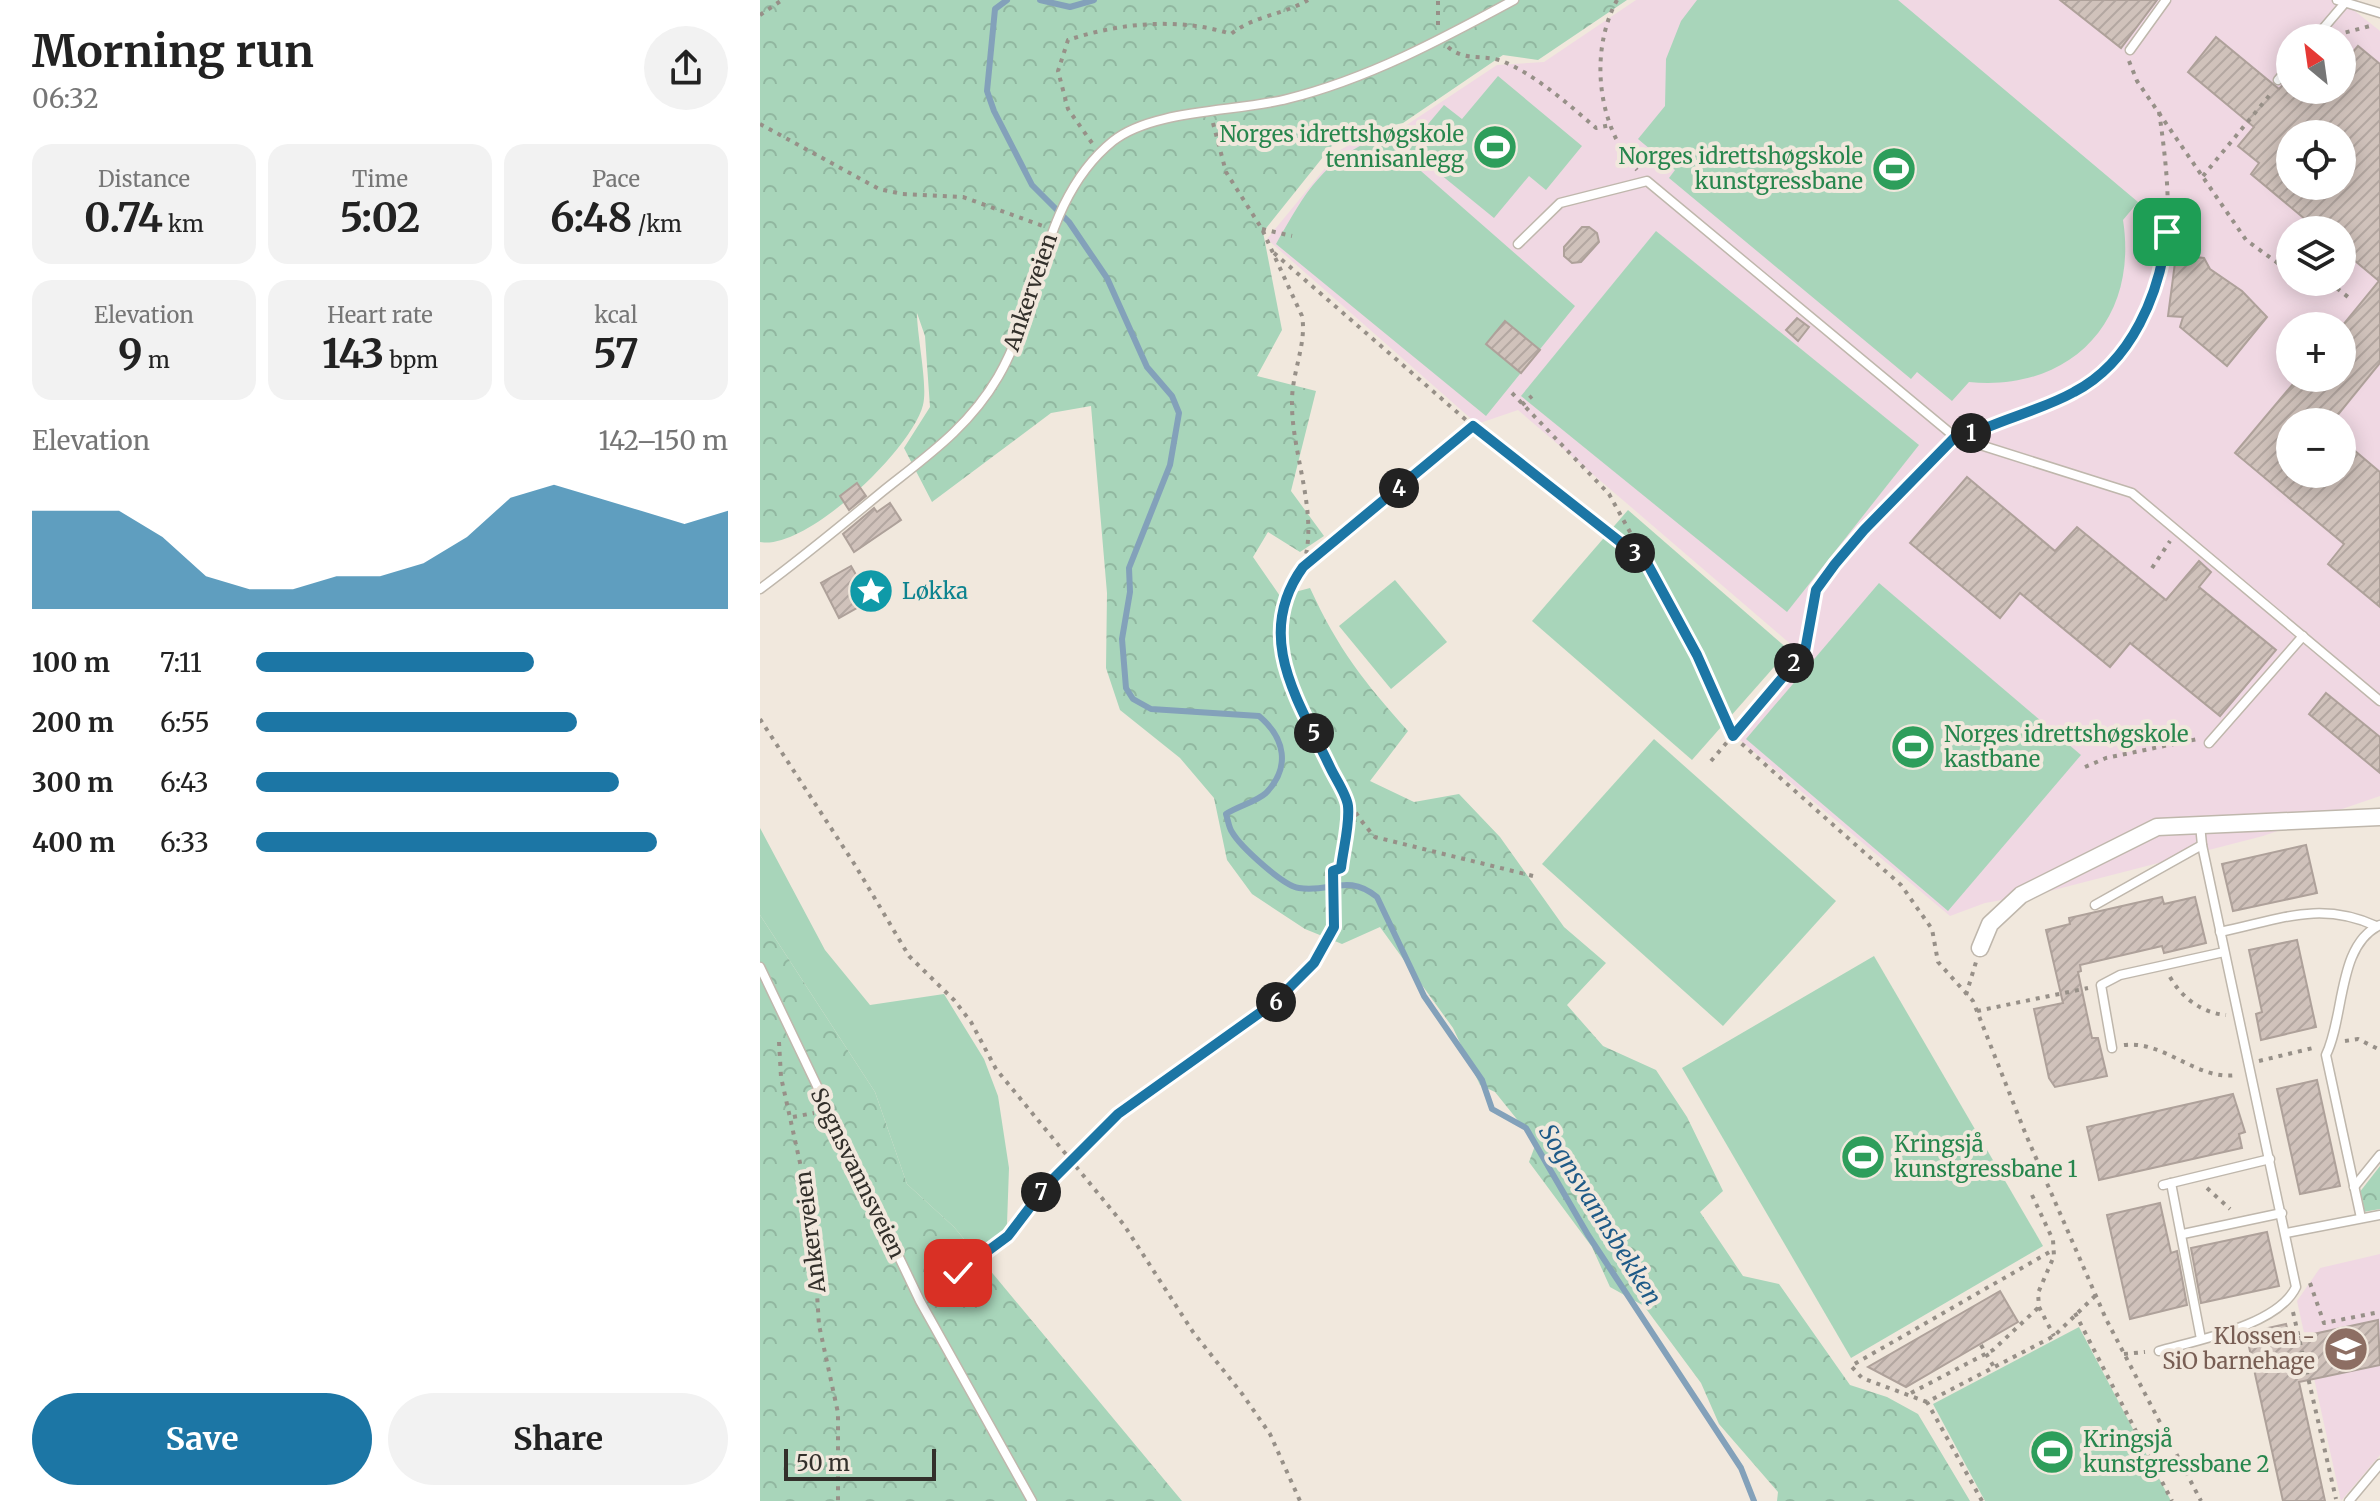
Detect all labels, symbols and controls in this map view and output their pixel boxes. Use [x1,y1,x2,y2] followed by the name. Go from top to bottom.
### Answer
[32,24,314,79] text: Morning run
[2276,24,2356,104] north arrow
[2276,24,2356,488] map controls
[644,26,728,110] button: share
[32,82,99,115] text: 06:32
[1220,120,1464,173] place label: Norges idrettshøgskole tennisanlegg
[2276,120,2356,200] button: locate
[1471,123,1519,171] sports icon: Norges idrettshøgskole tennisanlegg
[1619,142,1863,195] place label: Norges idrettshøgskole kunstgressbane
[1870,145,1918,193] sports icon: Norges idrettshøgskole kunstgressbane
[98,165,190,193] text: Distance
[352,165,408,193] text: Time
[592,165,640,193] text: Pace
[84,193,163,243] text: 0.74
[340,193,420,243] text: 5:02
[550,193,632,243] text: 6:48
[2133,198,2201,266] pin
[163,210,204,238] text: km
[632,210,682,238] text: /km
[2145,210,2189,254] icon: arrive
[2276,216,2356,296] button: layers
[997,229,1063,355] street label: Ankerveien
[94,301,194,329] text: Elevation
[327,301,433,329] text: Heart rate
[594,301,638,329] text: kcal
[2276,312,2356,392] button: +
[118,329,143,379] text: 9
[322,329,384,379] text: 143
[593,329,639,379] text: 57
[143,346,170,374] text: m
[384,346,438,374] text: bpm
[2276,408,2356,488] button: −
[1951,413,1991,453] pin: 1
[1966,419,1976,447] text: 1
[32,424,150,457] text: Elevation
[599,424,728,457] text: 142–150 m
[1379,468,1419,508] pin: 4
[1392,474,1406,502] text: 4
[1615,533,1655,573] pin: 3
[1629,539,1641,567] text: 3
[847,567,895,615] place icon: Løkka
[902,577,968,605] place label: Løkka
[1774,643,1814,683] pin: 2
[32,646,110,679] text: 100 m
[160,646,202,679] text: 7:11
[1788,649,1800,677] text: 2
[32,706,114,739] text: 200 m
[160,706,210,739] text: 6:55
[1294,713,1334,753] pin: 5
[1308,719,1320,747] text: 5
[1944,720,2188,773] place label: Norges idrettshøgskole kastbane
[1889,723,1937,771] sports icon: Norges idrettshøgskole kastbane
[32,766,113,799] text: 300 m
[160,766,209,799] text: 6:43
[32,826,115,859] text: 400 m
[160,826,209,859] text: 6:33
[1256,982,1296,1022] pin: 6
[1269,988,1283,1016] text: 6
[805,1083,912,1263] street label: Sognsvannsveien
[1532,1118,1669,1311] water label: Sognsvannsbekken
[1894,1130,2078,1183] place label: Kringsjå kunstgressbane 1
[1839,1133,1887,1181] sports icon: Kringsjå kunstgressbane 1
[789,1169,831,1295] street label: Ankerveien
[1021,1172,1061,1212] pin: 7
[1034,1178,1048,1206] text: 7
[924,1239,992,1307] pin
[936,1251,980,1295] icon: check
[2162,1322,2315,1375] place label: Klossen - SiO barnehage
[2322,1325,2370,1373] school or university icon: Klossen - SiO barnehage
[32,1393,372,1485] button: Save
[388,1393,728,1485] button: Share
[2083,1425,2270,1478] place label: Kringsjå kunstgressbane 2
[2028,1428,2076,1476] sports icon: Kringsjå kunstgressbane 2
[784,1445,936,1481] scale bar
[796,1449,850,1477] text: 50 m

